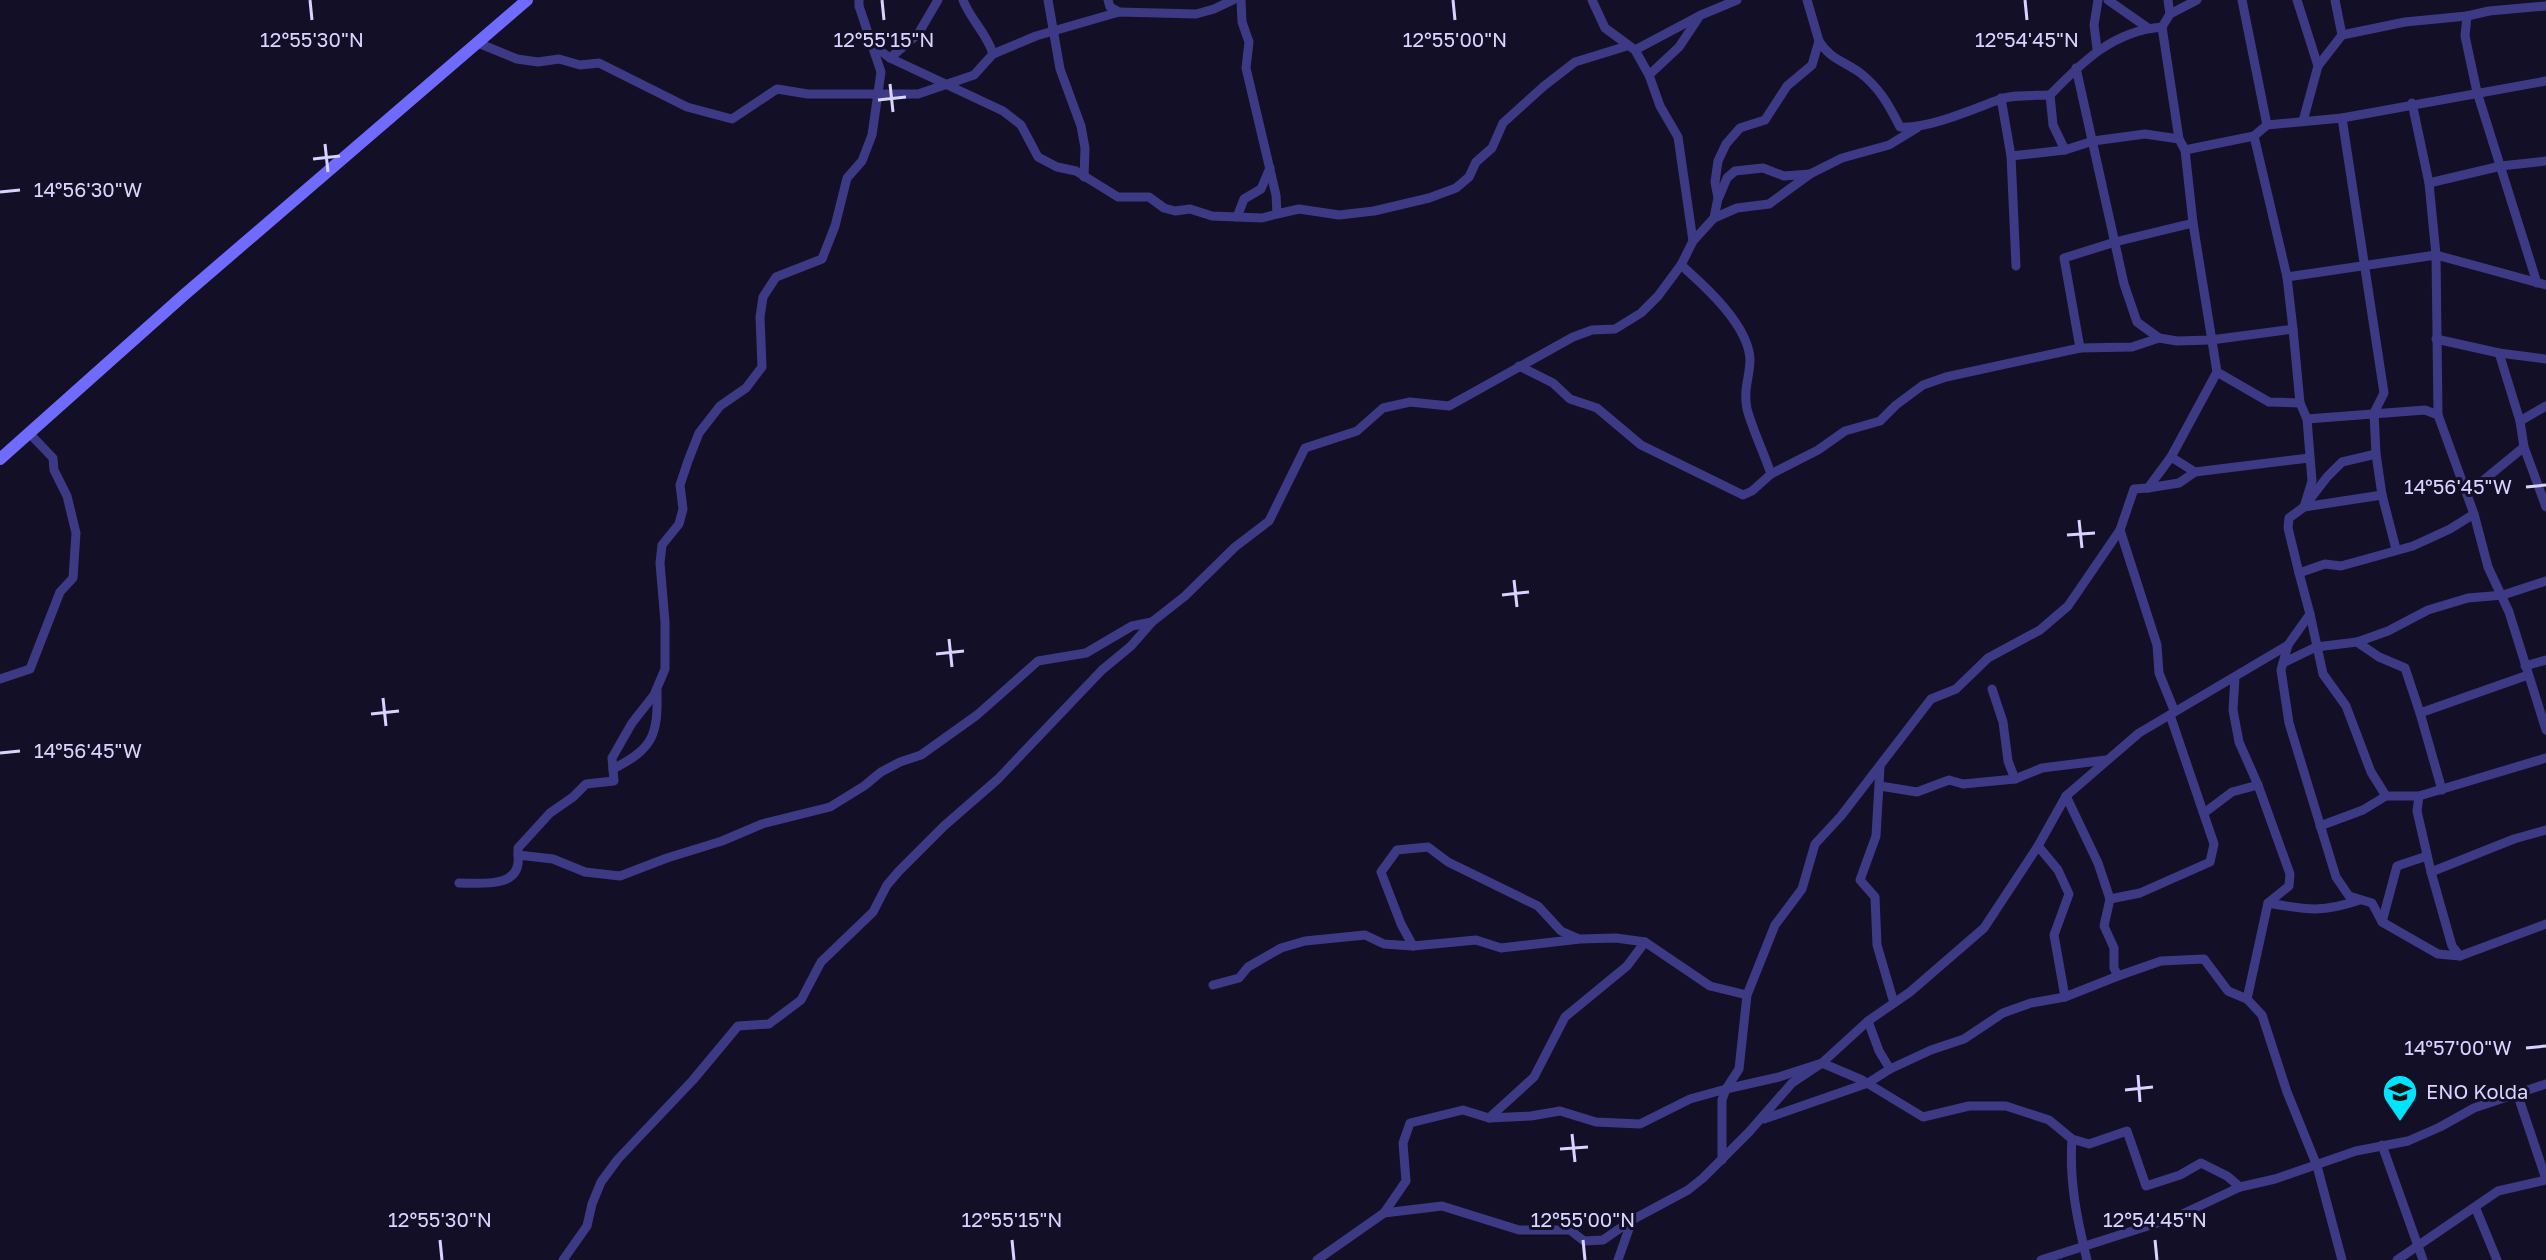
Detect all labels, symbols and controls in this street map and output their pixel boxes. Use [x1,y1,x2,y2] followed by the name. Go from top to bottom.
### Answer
[260,27,364,51] text: 12°55'30"N
[834,27,935,51] text: 12°55'15"N
[1403,27,1507,51] text: 12°55'00"N
[1975,27,2079,51] text: 12°54'45"N
[34,177,142,201] text: 14°56'30"W
[2404,474,2512,498] text: 14°56'45"W
[34,738,142,762] text: 14°56'45"W
[2404,1035,2512,1059] text: 14°57'00"W
[2381,1073,2419,1123] school or university icon: ENO Kolda
[2426,1079,2528,1103] place label: ENO Kolda
[388,1207,492,1231] text: 12°55'30"N
[962,1207,1063,1231] text: 12°55'15"N
[1531,1207,1635,1231] text: 12°55'00"N
[2103,1207,2207,1231] text: 12°54'45"N

